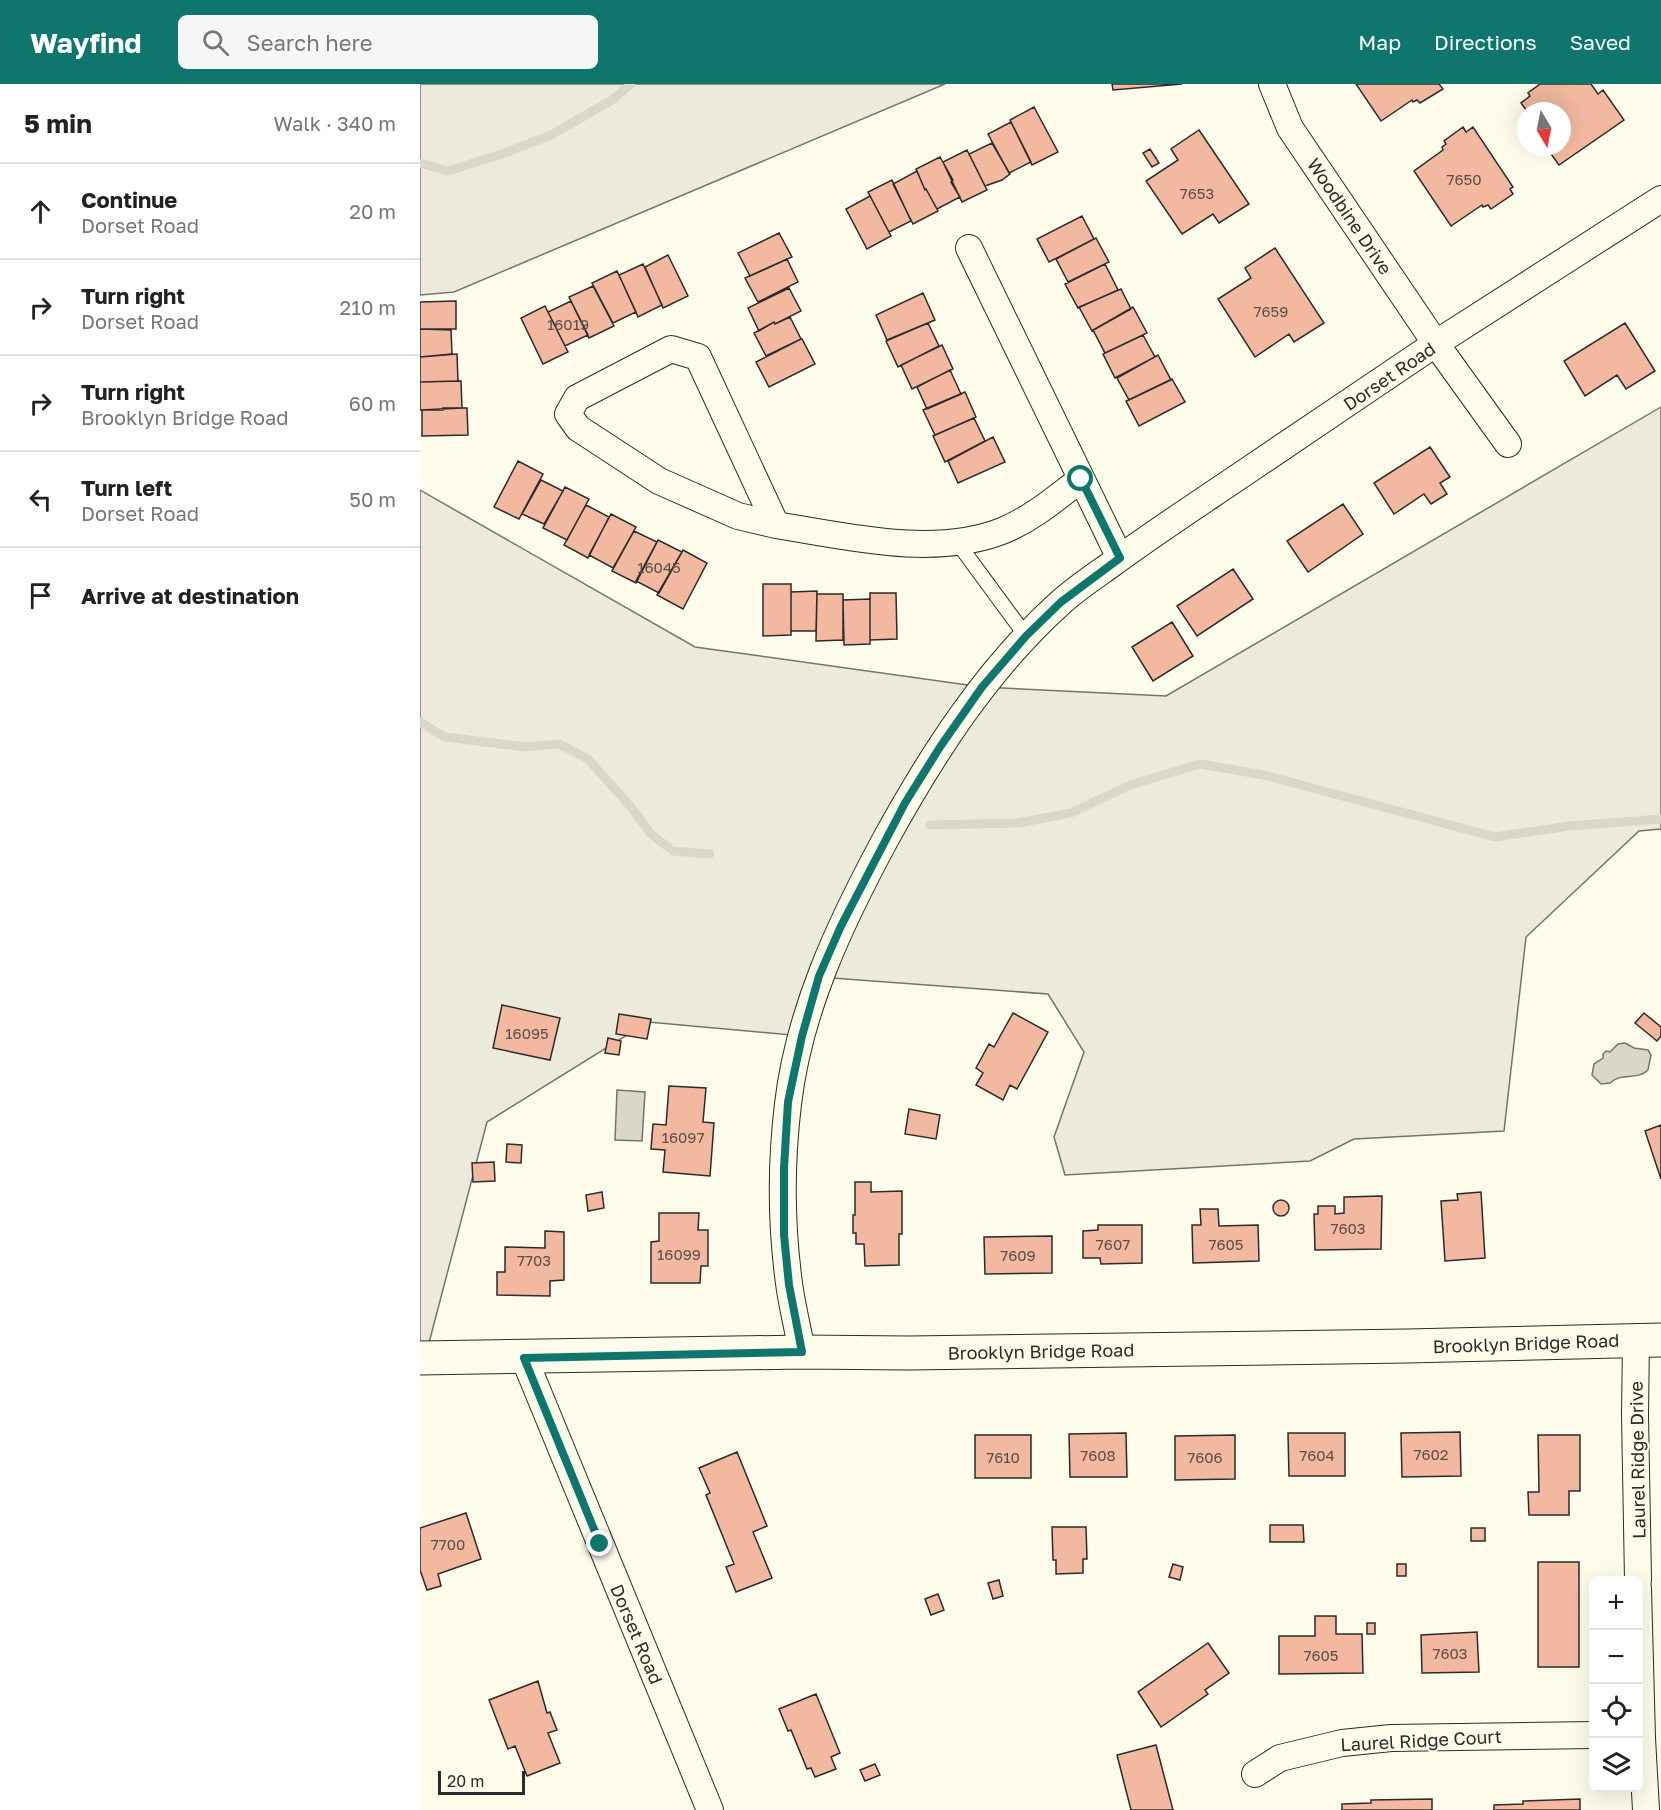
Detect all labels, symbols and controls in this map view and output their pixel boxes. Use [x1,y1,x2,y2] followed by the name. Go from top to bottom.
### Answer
[178,15,598,69] search box
[30,26,142,59] text: Wayfind
[199,26,232,59] icon: search
[247,29,373,56] text: Search here
[1358,29,1401,55] text: Map
[1434,29,1537,55] text: Directions
[1570,29,1631,55] text: Saved
[1517,102,1571,156] north arrow
[24,108,92,139] text: 5 min
[274,111,396,135] text: Walk · 340 m
[1303,154,1397,278] street label: Woodbine Drive
[1446,170,1482,188] house number: 7650
[1180,184,1214,202] house number: 7653
[81,186,177,213] text: Continue
[24,195,57,228] icon: ahead
[349,199,396,223] text: 20 m
[81,213,199,237] text: Dorset Road
[81,282,185,309] text: Turn right
[24,291,57,324] icon: right
[340,295,396,319] text: 210 m
[1254,302,1288,320] house number: 7659
[81,309,199,333] text: Dorset Road
[547,315,589,333] house number: 16019
[1339,337,1439,415] street label: Dorset Road
[81,378,185,405] text: Turn right
[24,387,57,420] icon: right
[349,391,396,415] text: 60 m
[81,405,289,429] text: Brooklyn Bridge Road
[1067,465,1093,491] route start
[81,474,172,501] text: Turn left
[24,483,57,516] icon: left
[349,487,396,511] text: 50 m
[81,501,199,525] text: Dorset Road
[637,558,681,576] house number: 16045
[24,579,57,612] icon: arrive
[81,582,299,609] text: Arrive at destination
[505,1024,549,1042] house number: 16095
[662,1128,704,1146] house number: 16097
[1330,1219,1366,1237] house number: 7603
[1096,1235,1130,1253] house number: 7607
[1208,1235,1244,1253] house number: 7605
[657,1245,701,1263] house number: 16099
[1000,1246,1036,1264] house number: 7609
[517,1251,551,1269] house number: 7703
[1432,1329,1620,1357] street label: Brooklyn Bridge Road
[947,1338,1135,1364] street label: Brooklyn Bridge Road
[1625,1381,1649,1539] street label: Laurel Ridge Drive
[1413,1445,1449,1463] house number: 7602
[1080,1446,1116,1464] house number: 7608
[1299,1446,1335,1464] house number: 7604
[986,1448,1020,1466] house number: 7610
[1187,1448,1223,1466] house number: 7606
[586,1530,612,1556] route end
[431,1535,465,1553] house number: 7700
[1589,1576,1643,1792] map controls
[1589,1576,1643,1630] button: +
[606,1581,668,1687] street label: Dorset Road
[1589,1630,1643,1684] button: −
[1432,1644,1468,1662] house number: 7603
[1303,1646,1339,1664] house number: 7605
[1589,1684,1643,1738] button: locate
[1340,1725,1502,1755] street label: Laurel Ridge Court
[1589,1738,1643,1792] button: layers
[438,1768,525,1796] scale bar
[447,1771,484,1791] text: 20 m

